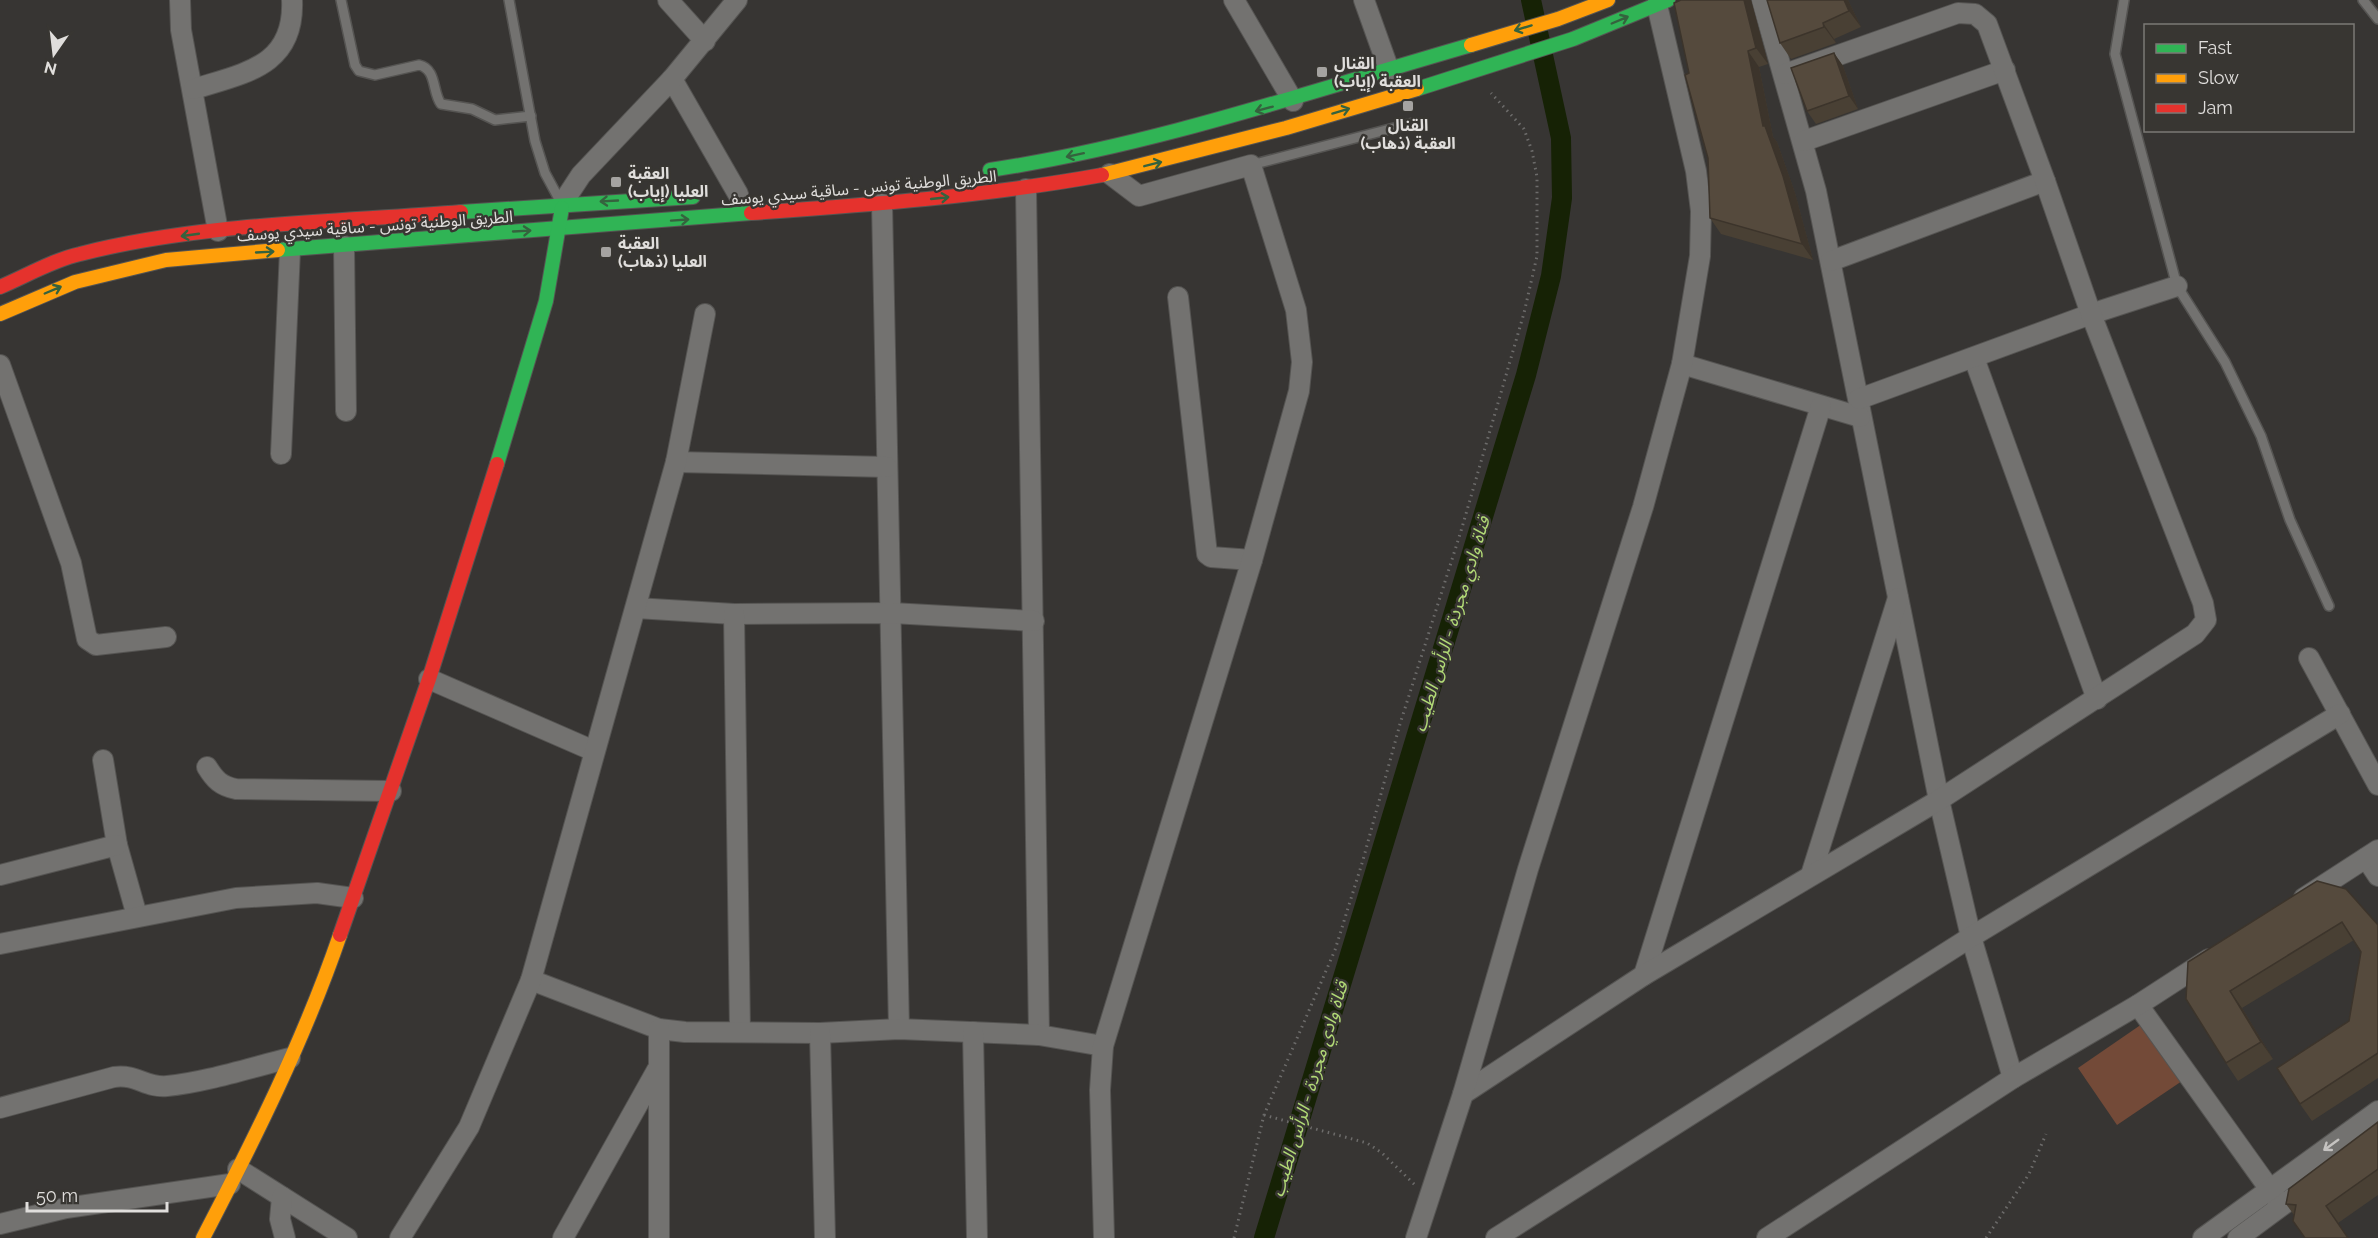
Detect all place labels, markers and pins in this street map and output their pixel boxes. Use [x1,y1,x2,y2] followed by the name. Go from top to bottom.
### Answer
[1334,54,1421,93] place label: القنال العقبة (إياب)
[1315,65,1329,79] marker: القنال العقبة (إياب)
[1401,99,1415,113] marker: القنال العقبة (ذهاب)
[1360,116,1456,153] place label: القنال العقبة (ذهاب)
[628,164,708,203] place label: العقبة العليا (إياب)
[609,175,623,189] marker: العقبة العليا (إياب)
[618,234,707,271] place label: العقبة العليا (ذهاب)
[599,245,613,259] marker: العقبة العليا (ذهاب)

